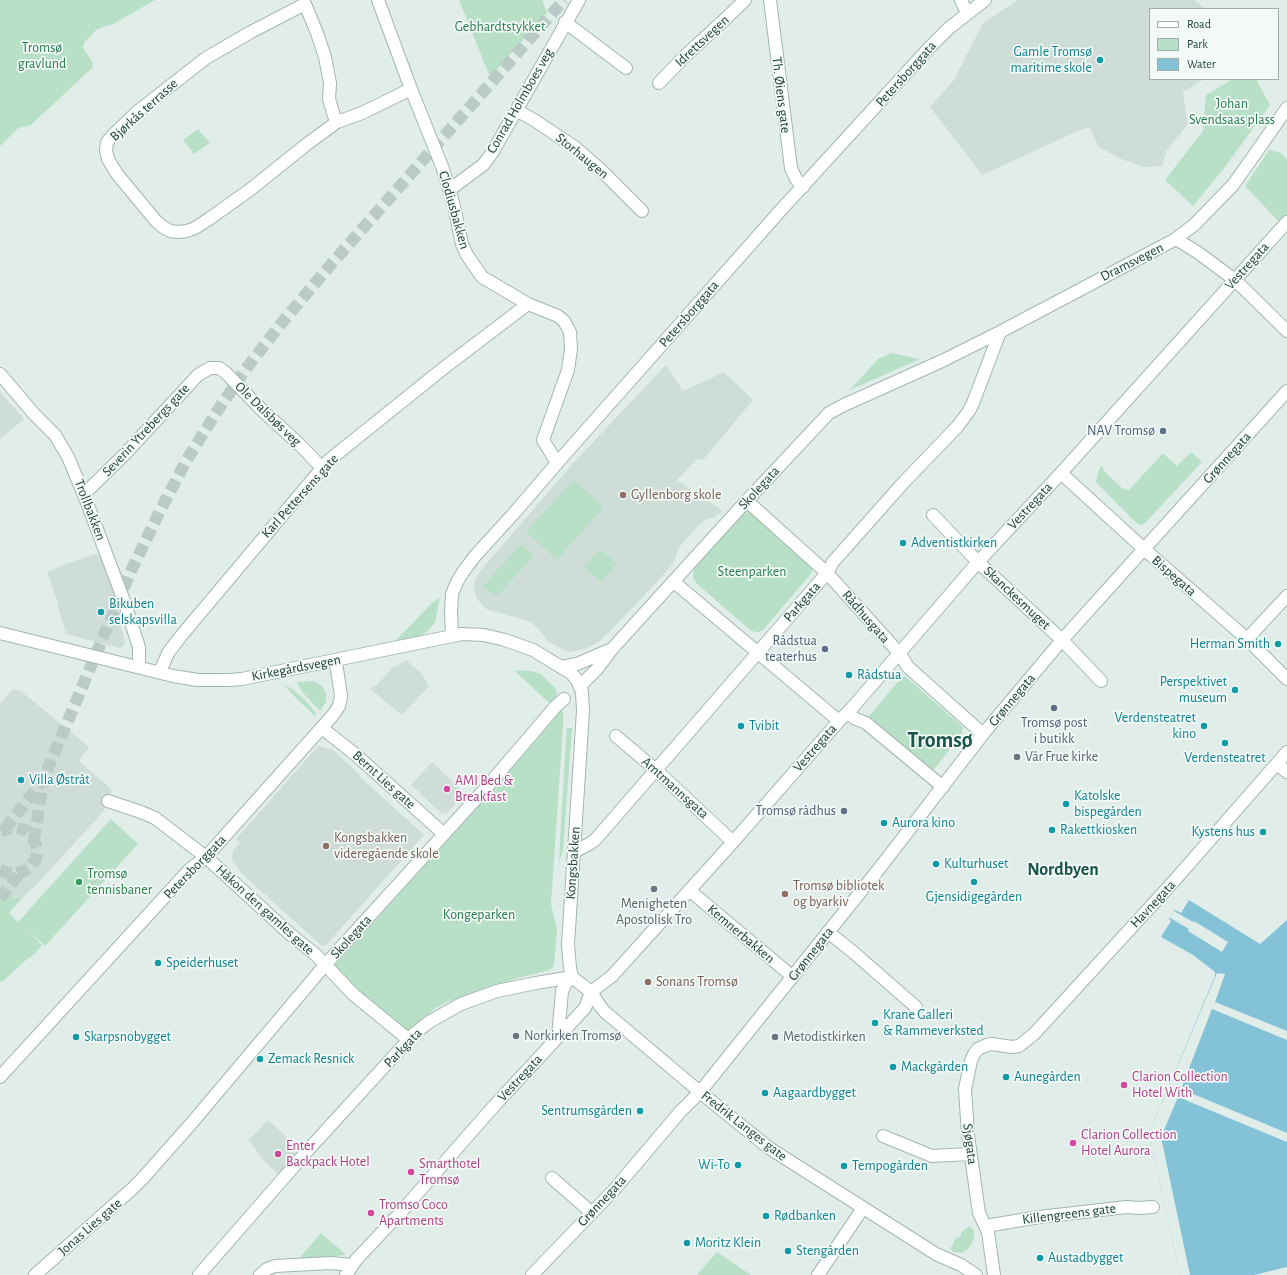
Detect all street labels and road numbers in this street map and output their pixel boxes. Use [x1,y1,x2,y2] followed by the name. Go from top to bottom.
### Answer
[671,12,733,70] street label: Idrettsvegen
[872,38,940,110] street label: Petersborggata
[483,45,557,157] street label: Conrad Holmboes veg
[768,56,794,134] street label: Th. Øiens gate
[107,75,181,145] street label: Bjørkås terrasse
[552,129,612,183] street label: Storhaugen
[435,169,473,251] street label: Clodiusbakken
[1098,239,1166,285] street label: Dramsvegen
[1221,239,1273,293] street label: Vestregata
[655,277,723,351] street label: Petersborggata
[231,378,305,450] street label: Ole Dalsbøs veg
[99,380,193,480] street label: Severin Ytrebergs gate
[1199,429,1255,487] street label: Grønnegata
[258,451,342,541] street label: Karl Pettersens gate
[735,463,783,513] street label: Skolegata
[71,477,109,543] street label: Trollbakken
[1004,479,1056,533] street label: Vestregata
[1148,552,1200,600] street label: Bispegata
[980,563,1054,633] street label: Skanckesmuget
[780,578,824,626] street label: Parkgata
[838,587,894,647] street label: Rådhusgata
[250,651,342,685] street label: Kirkegårdsvegen
[985,670,1039,730] street label: Grønnegata
[790,721,840,775] street label: Vestregata
[349,747,419,813] street label: Bernt Lies gate
[638,753,712,823] street label: Amtmannsgata
[562,826,584,900] street label: Kongsbakken
[160,831,230,903] street label: Petersborggata
[212,861,318,959] street label: Håkon den gamles gate
[1127,877,1179,931] street label: Havnegata
[704,901,778,967] street label: Kemnerbakken
[327,912,375,962] street label: Skolegata
[785,924,837,984] street label: Grønnegata
[380,1025,426,1071] street label: Parkgata
[494,1051,546,1105] street label: Vestregata
[698,1087,790,1165] street label: Fredrik Langes gate
[959,1123,981,1165] street label: Sjøgata
[574,1172,630,1230] street label: Grønnegata
[55,1195,125,1259] street label: Jonas Lies gate
[1021,1200,1117,1228] street label: Killengreens gate

